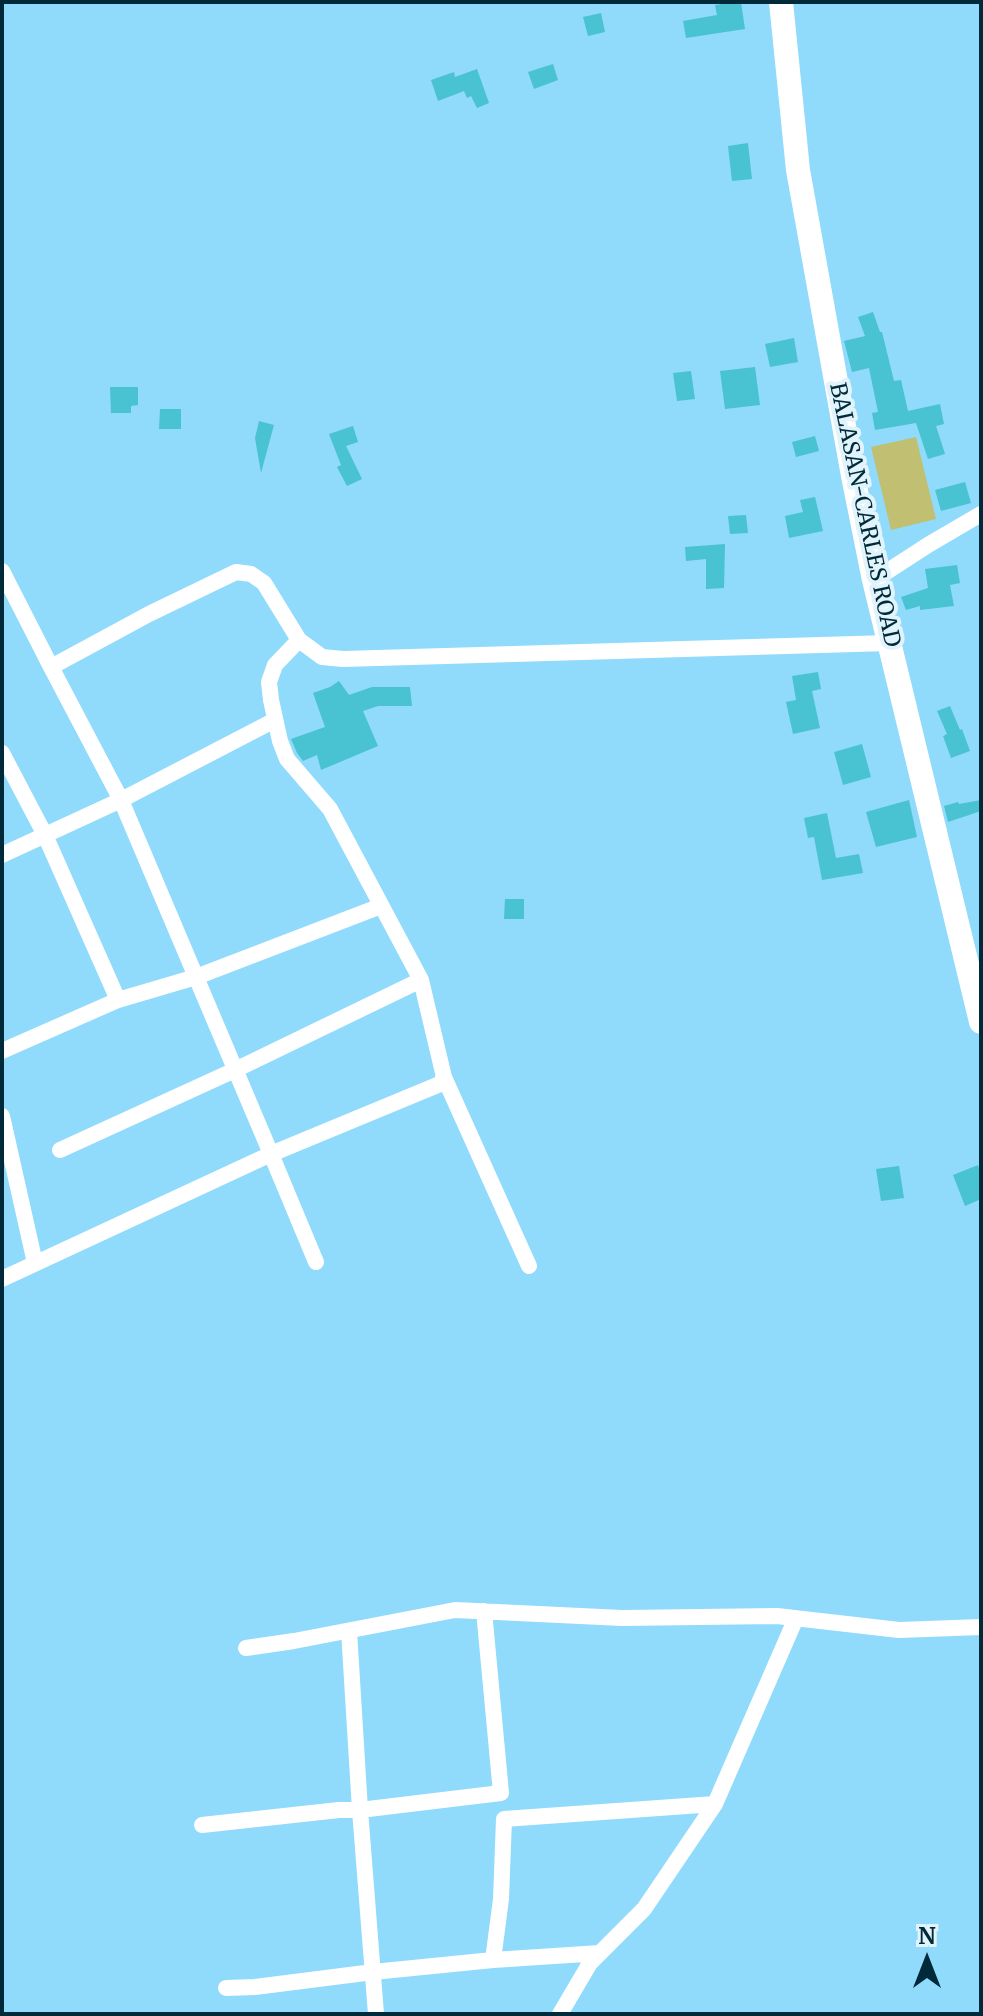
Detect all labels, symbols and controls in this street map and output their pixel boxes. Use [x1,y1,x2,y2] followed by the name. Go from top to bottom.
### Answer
[823,380,905,650] street label: BALASAN-CARLES ROAD
[887,1920,967,2000] north arrow
[918,1922,936,1950] text: N

